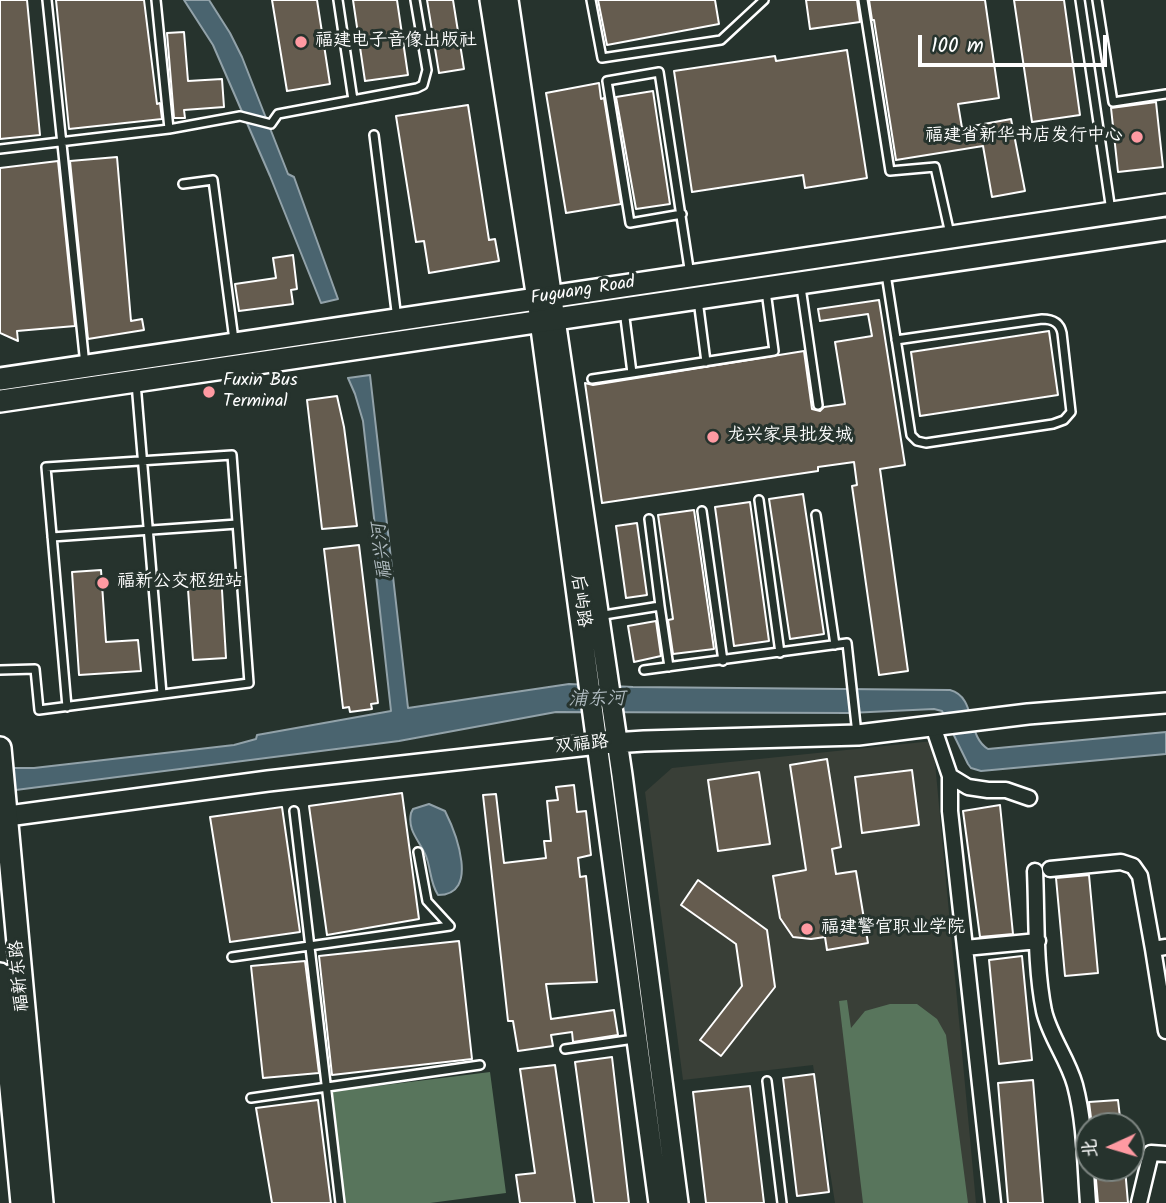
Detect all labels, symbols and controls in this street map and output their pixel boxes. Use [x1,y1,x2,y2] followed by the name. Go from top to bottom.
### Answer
[921,21,1110,65] scale bar
[931,30,984,63] text: 100 m
[315,31,477,53] place label: 福建电子音像出版社
[293,34,309,50] marker: 福建电子音像出版社
[925,126,1123,148] place label: 福建省新华书店发行中心
[1129,129,1145,145] marker: 福建省新华书店发行中心
[529,273,637,311] street label: Fuguang Road
[223,371,298,414] place label: Fuxin Bus Terminal
[201,384,217,400] marker: Fuxin Bus Terminal
[727,426,853,448] place label: 龙兴家具批发城
[705,429,721,445] marker: 龙兴家具批发城
[369,521,399,581] water label: 福兴河
[117,572,243,594] place label: 福新公交枢纽站
[565,573,593,629] street label: 后屿路
[95,575,111,591] marker: 福新公交枢纽站
[568,689,626,713] water label: 浦东河
[554,732,610,760] street label: 双福路
[821,918,965,940] place label: 福建警官职业学院
[799,921,815,937] marker: 福建警官职业学院
[7,939,35,1013] street label: 福新东路
[1075,1112,1145,1182] north arrow
[1075,1138,1107,1159] text: 北

